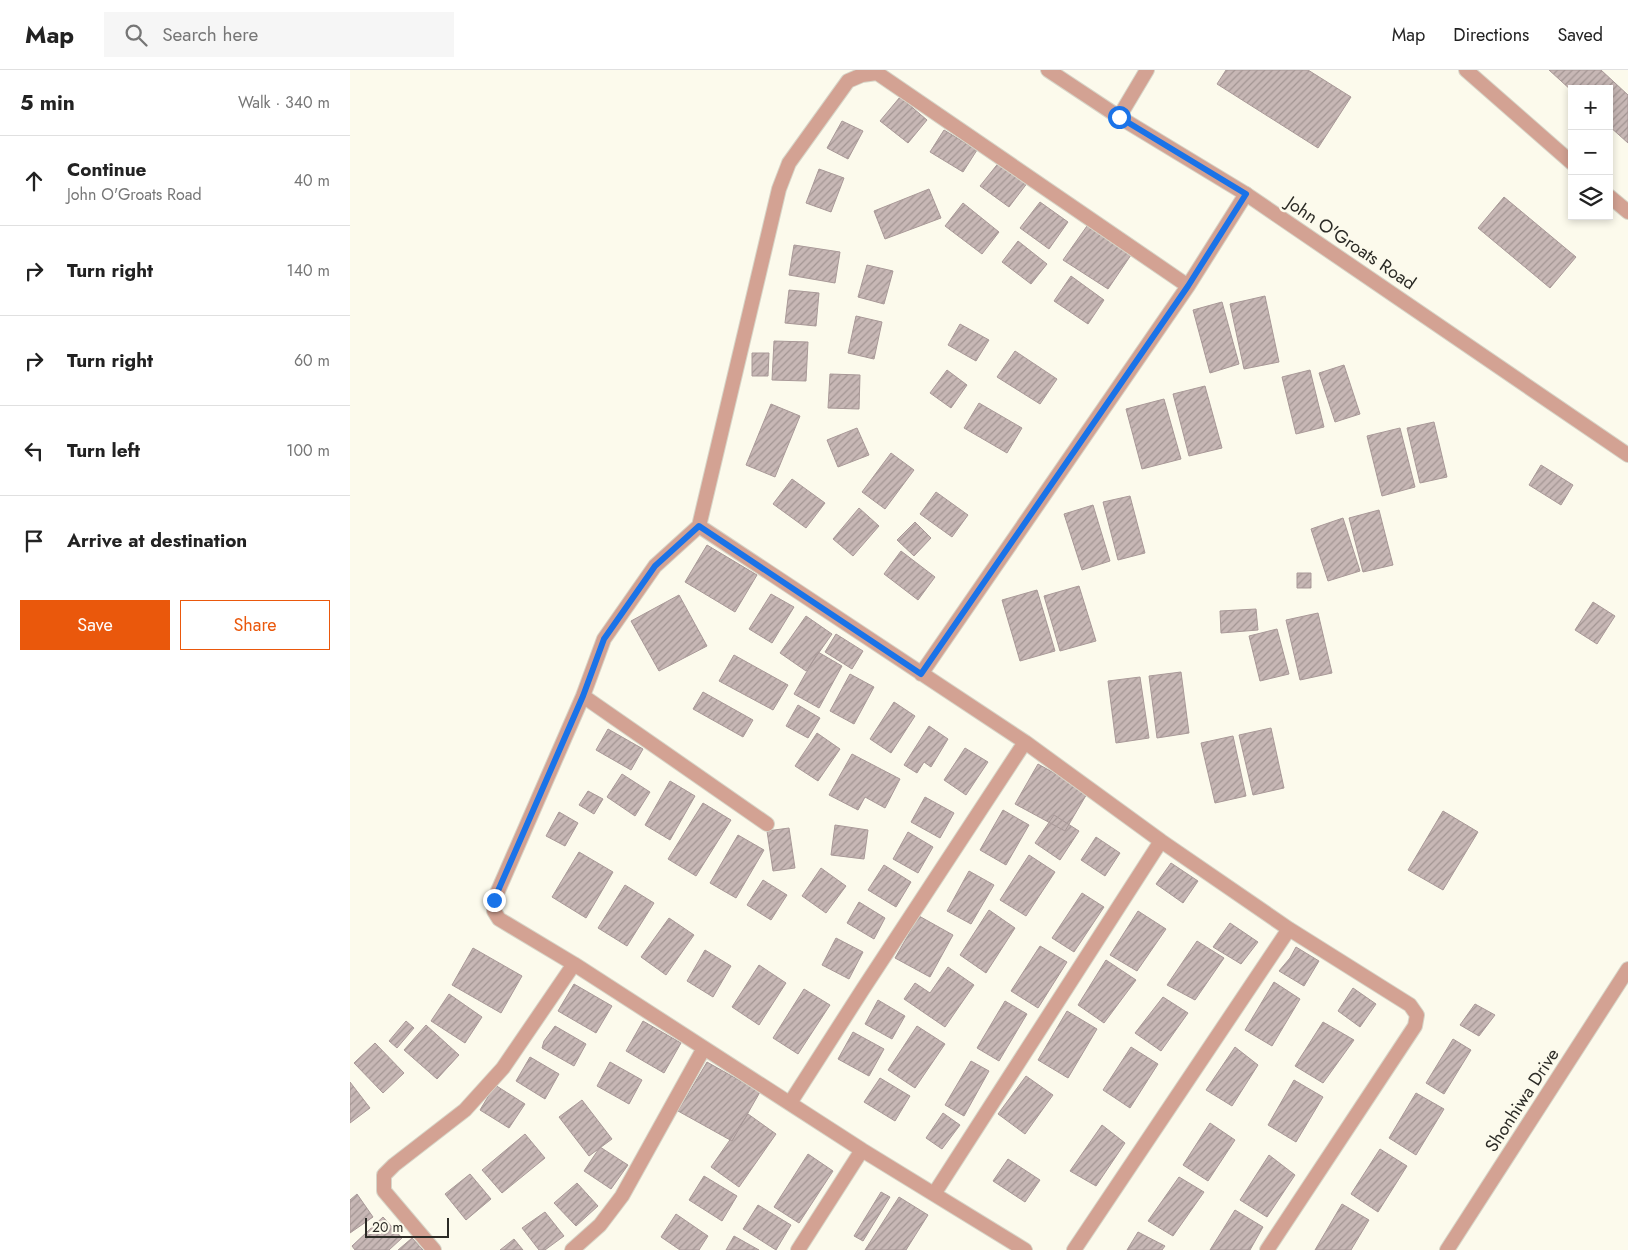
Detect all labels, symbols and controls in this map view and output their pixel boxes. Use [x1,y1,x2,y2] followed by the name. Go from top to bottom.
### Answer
[104,12,454,57] search box
[25,17,74,52] text: Map
[122,21,150,49] icon: search
[162,21,258,48] text: Search here
[1392,22,1425,48] text: Map
[1453,22,1529,48] text: Directions
[1557,22,1603,48] text: Saved
[1568,85,1613,220] map controls
[1568,85,1613,130] button: +
[20,88,75,118] text: 5 min
[238,91,330,114] text: Walk · 340 m
[1108,106,1131,129] route start
[1568,130,1613,175] button: −
[67,156,146,183] text: Continue
[20,167,48,195] icon: ahead
[294,169,330,192] text: 40 m
[1568,175,1613,220] button: layers
[67,183,202,206] text: John O'Groats Road
[1279,189,1421,296] street label: John O'Groats Road
[20,257,48,285] icon: right
[67,257,153,284] text: Turn right
[287,259,330,282] text: 140 m
[20,347,48,375] icon: right
[67,347,153,374] text: Turn right
[294,349,330,372] text: 60 m
[20,437,48,465] icon: left
[67,437,140,464] text: Turn left
[286,439,330,462] text: 100 m
[20,527,48,555] icon: arrive
[67,527,247,554] text: Arrive at destination
[20,600,170,650] button: Save
[180,600,330,650] button: Share
[483,889,506,912] route end
[1479,1043,1565,1157] street label: Shonhiwa Drive
[365,1215,449,1238] scale bar
[372,1217,404,1237] text: 20 m

